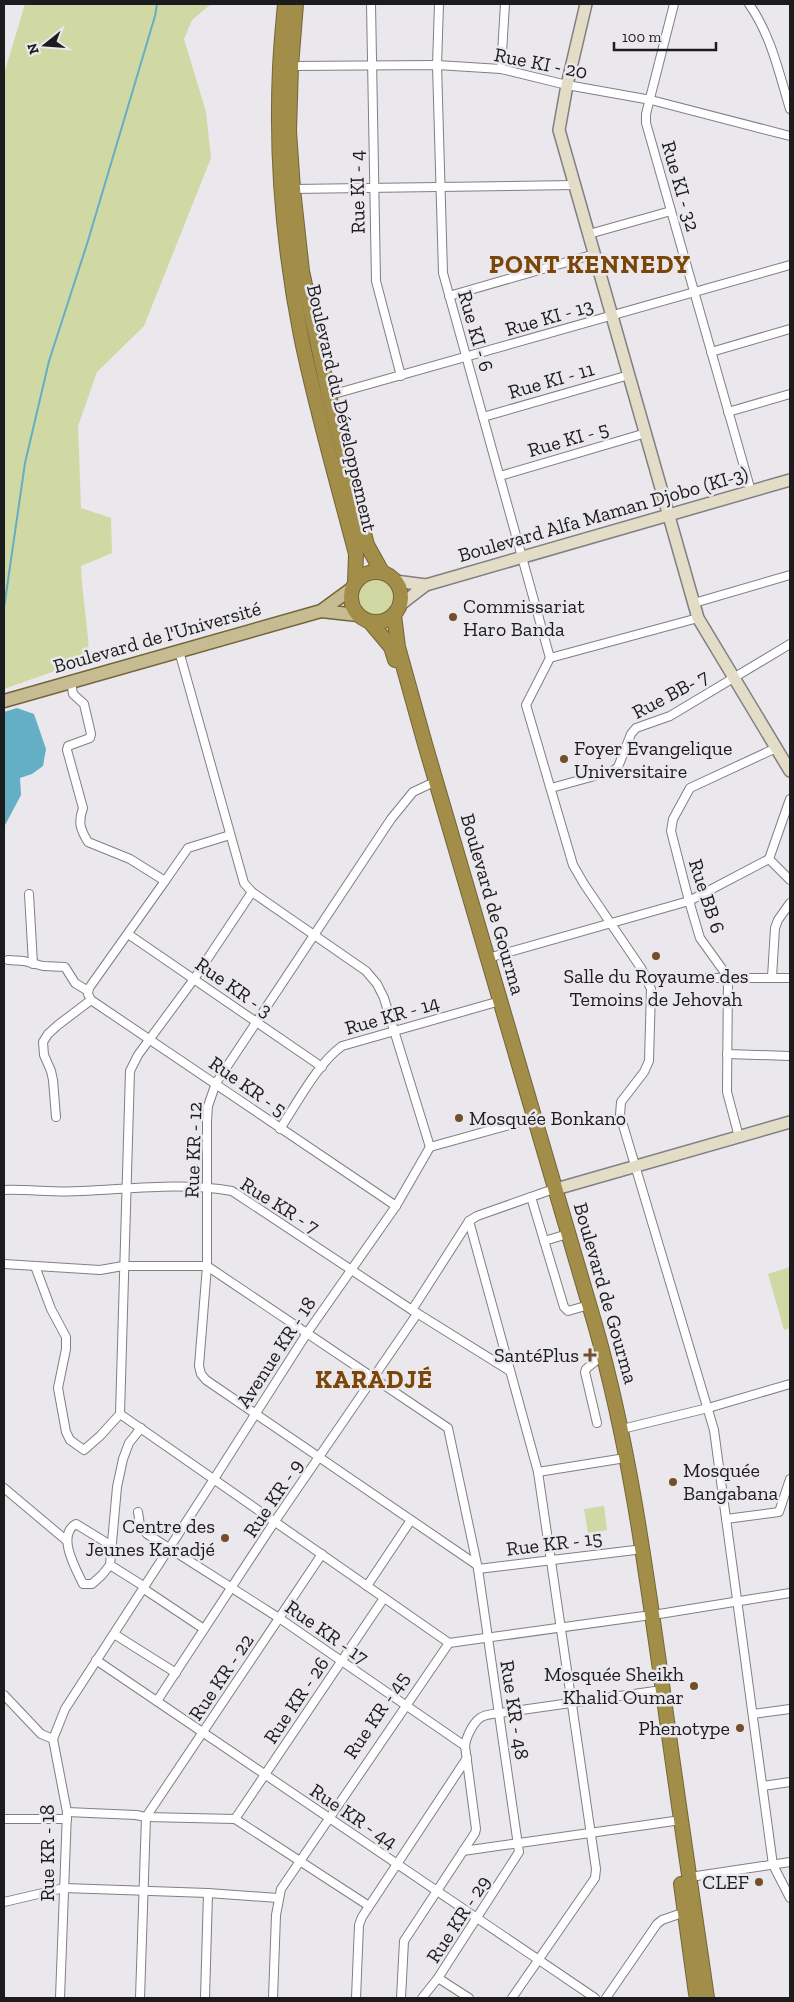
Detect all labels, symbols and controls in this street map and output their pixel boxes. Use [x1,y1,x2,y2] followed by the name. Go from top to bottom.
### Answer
[20,20,70,70] north arrow
[614,20,716,52] scale bar
[622,28,661,46] text: 100 m
[23,41,43,56] text: N
[492,42,590,84] street label: Rue KI - 20
[657,138,705,234] street label: Rue KI - 32
[344,150,370,234] street label: Rue KI - 4
[489,249,691,279] district label: PONT KENNEDY
[302,282,382,535] street label: Boulevard du Développement
[453,288,499,374] street label: Rue KI - 6
[502,293,596,341] street label: Rue KI - 13
[505,356,597,404] street label: Rue KI - 11
[525,416,611,462] street label: Rue KI - 5
[455,461,751,567] street label: Boulevard Alfa Maman Djobo (KI-3)
[463,594,585,641] place label: Commissariat Haro Banda
[50,596,264,678] street label: Boulevard de l'Université
[447,611,459,623] marker: Commissariat Haro Banda
[628,664,713,724] street label: Rue BB- 7
[574,736,732,783] place label: Foyer Evangelique Universitaire
[558,753,570,765] marker: Foyer Evangelique Universitaire
[456,811,530,998] street label: Boulevard de Gourma
[684,856,730,936] street label: Rue BB 6
[650,950,662,962] marker: Salle du Royaume des Temoins de Jehovah
[191,952,277,1022] street label: Rue KR - 3
[563,964,749,1011] place label: Salle du Royaume des Temoins de Jehovah
[342,990,442,1040] street label: Rue KR - 14
[205,1051,291,1121] street label: Rue KR - 5
[179,1101,207,1199] street label: Rue KR - 12
[469,1106,626,1130] place label: Mosquée Bonkano
[453,1112,465,1124] marker: Mosquée Bonkano
[236,1171,324,1239] street label: Rue KR - 7
[569,1200,643,1387] street label: Boulevard de Gourma
[231,1292,321,1412] street label: Avenue KR - 18
[494,1343,579,1367] place label: SantéPlus
[583,1348,597,1362] marker: SantéPlus
[315,1364,433,1394] district label: KARADJÉ
[238,1454,308,1542] street label: Rue KR - 9
[683,1458,779,1505] place label: Mosquée Bangabana
[667,1476,679,1488] marker: Mosquée Bangabana
[86,1514,215,1561] place label: Centre des Jeunes Karadjé
[505,1525,603,1561] street label: Rue KR - 15
[219,1532,231,1544] marker: Centre des Jeunes Karadjé
[281,1595,373,1670] street label: Rue KR - 17
[183,1629,259,1725] street label: Rue KR - 22
[258,1652,334,1748] street label: Rue KR - 26
[495,1659,535,1761] street label: Rue KR - 48
[544,1662,685,1709] place label: Mosquée Sheikh Khalid Oumar
[338,1667,414,1763] street label: Rue KR - 45
[688,1680,700,1692] marker: Mosquée Sheikh Khalid Oumar
[638,1716,730,1740] place label: Phenotype
[734,1722,746,1734] marker: Phenotype
[306,1778,402,1854] street label: Rue KR - 44
[35,1804,59,1902] street label: Rue KR - 18
[702,1870,749,1894] place label: CLEF
[421,1871,495,1967] street label: Rue KR - 29
[753,1876,765,1888] marker: CLEF

